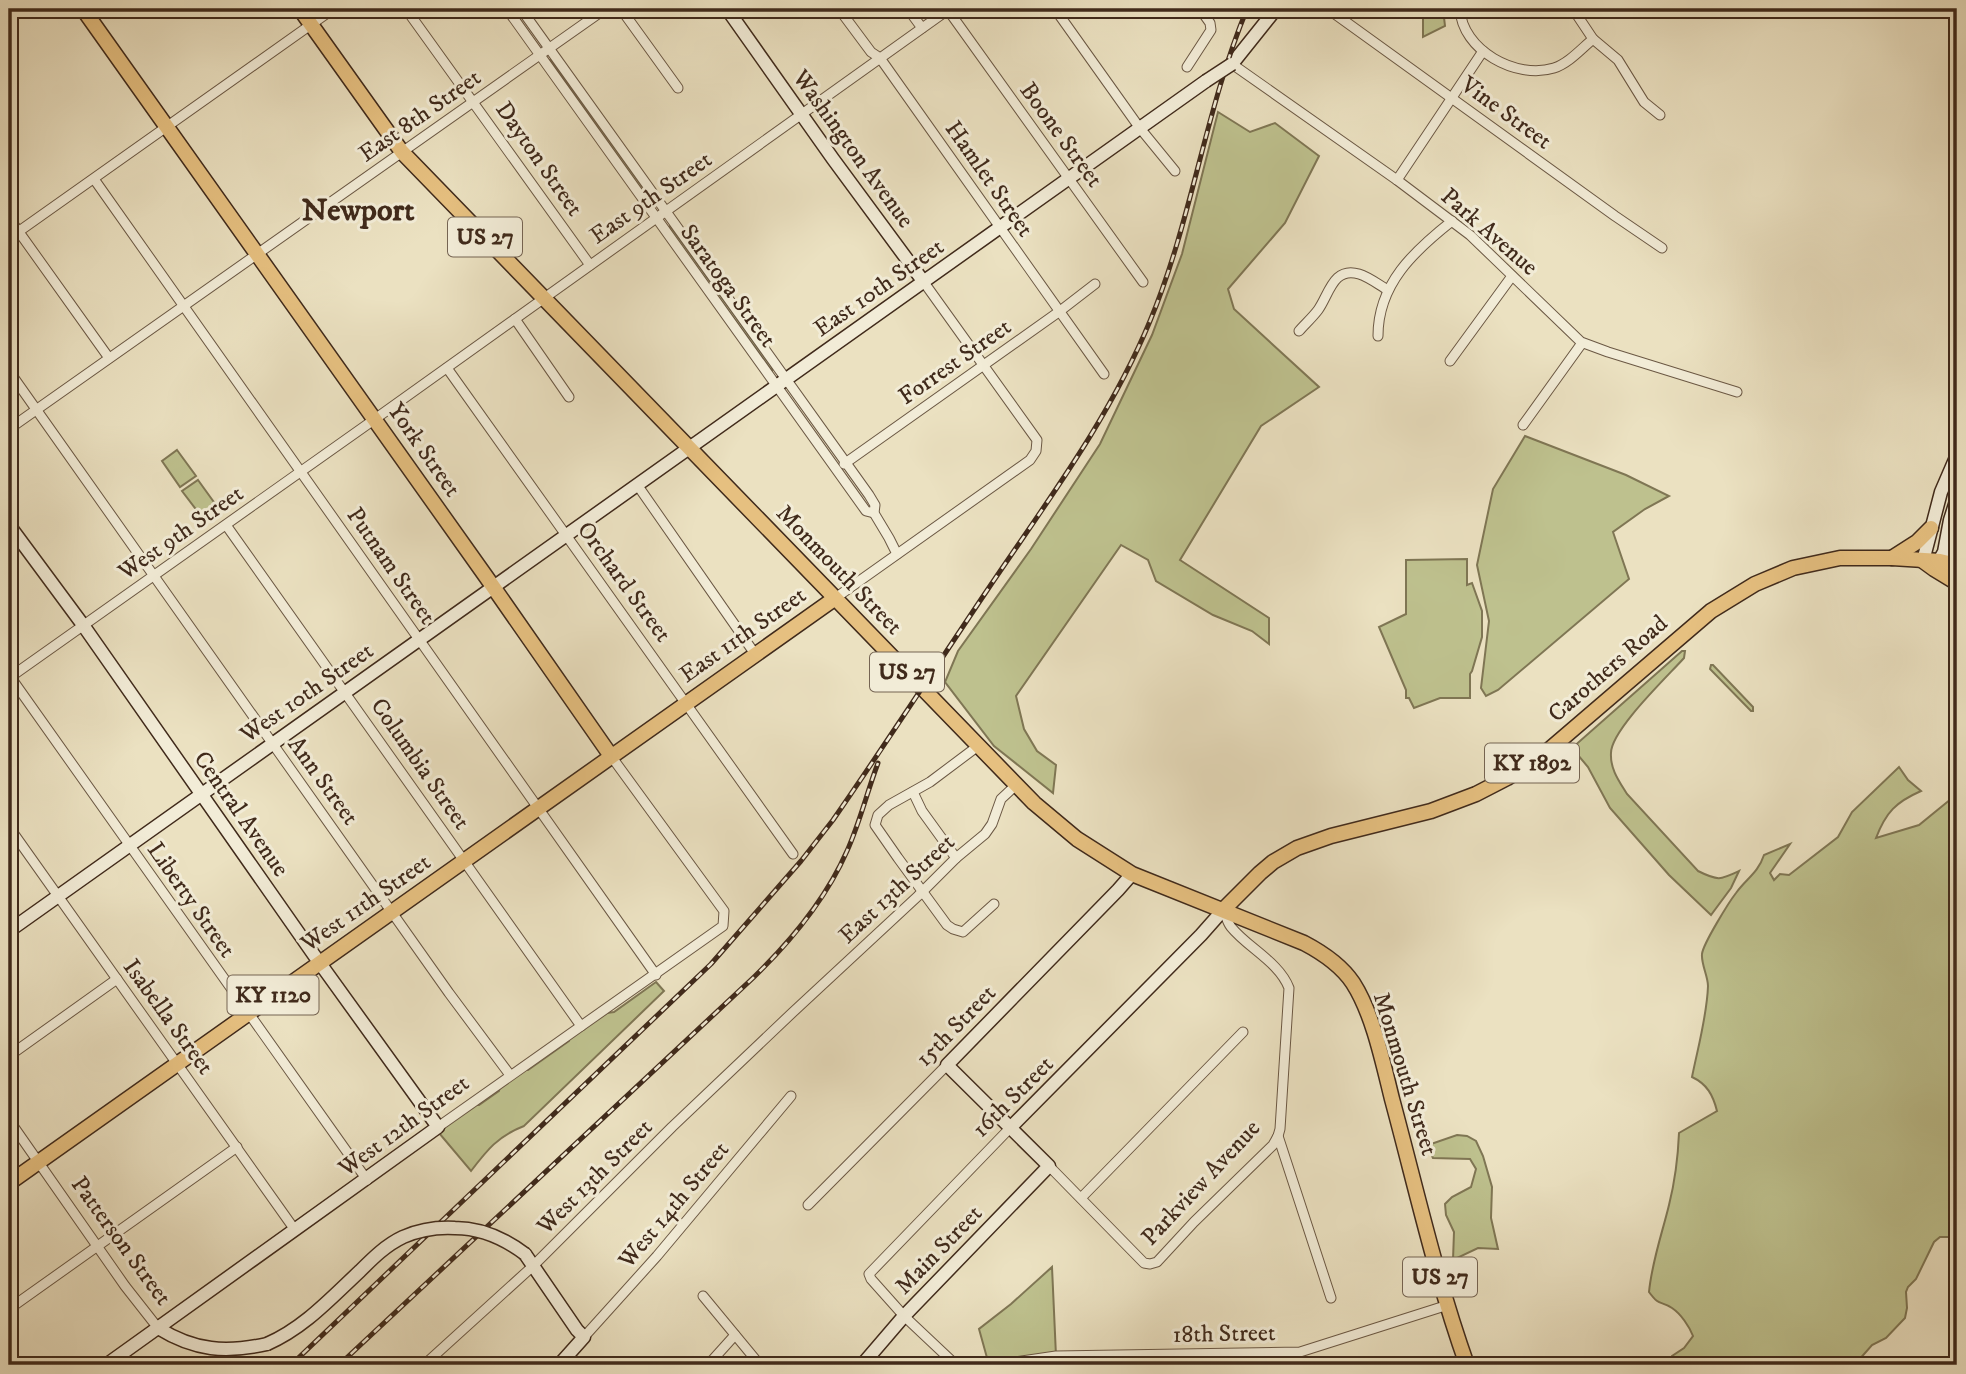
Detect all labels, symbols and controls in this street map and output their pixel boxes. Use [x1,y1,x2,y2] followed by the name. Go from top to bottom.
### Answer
[353,63,487,169] street label: East 8th Street
[785,63,920,234] street label: Washington Avenue
[1454,69,1558,156] street label: Vine Street
[1013,76,1109,194] street label: Boone Street
[489,96,590,222] street label: Dayton Street
[938,115,1040,243] street label: Hamlet Street
[584,145,718,251] street label: East 9th Street
[1434,182,1544,282] street label: Park Avenue
[302,191,415,231] district label: Newport
[448,218,522,256] road number: US 27
[673,219,783,354] street label: Saratoga Street
[808,232,950,344] street label: East 10th Street
[893,312,1017,412] street label: Forrest Street
[381,397,467,503] street label: York Street
[112,479,250,588] street label: West 9th Street
[769,499,909,641] street label: Monmouth Street
[340,502,442,631] street label: Putnam Street
[570,516,678,648] street label: Orchard Street
[674,580,812,690] street label: East 11th Street
[1542,609,1674,729] street label: Carothers Road
[234,636,380,750] street label: West 10th Street
[870,652,944,692] road number: US 27
[364,692,477,836] street label: Columbia Street
[281,731,365,831] street label: Ann Street
[1485,744,1579,782] road number: KY 1892
[187,745,295,883] street label: Central Avenue
[833,827,962,950] street label: East 13th Street
[140,836,242,964] street label: Liberty Street
[295,847,437,959] street label: West 11th Street
[116,953,220,1081] street label: Isabella Street
[228,976,318,1014] road number: KY 1120
[910,978,1003,1073] street label: 15th Street
[1366,989,1444,1160] street label: Monmouth Street
[966,1050,1060,1144] street label: 16th Street
[332,1068,476,1184] street label: West 12th Street
[530,1113,659,1242] street label: West 13th Street
[1135,1114,1267,1252] street label: Parkview Avenue
[612,1135,736,1275] street label: West 14th Street
[64,1170,178,1312] street label: Patterson Street
[889,1199,989,1301] street label: Main Street
[1403,1258,1477,1296] road number: US 27
[1172,1318,1276,1350] street label: 18th Street

